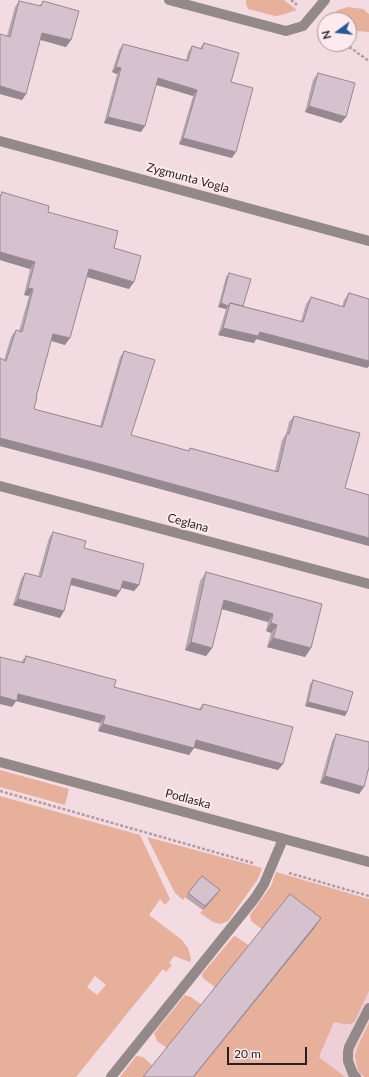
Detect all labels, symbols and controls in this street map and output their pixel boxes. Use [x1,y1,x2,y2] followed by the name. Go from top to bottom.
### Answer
[317,12,357,52] north arrow
[319,29,333,41] text: N
[145,160,231,196] street label: Zygmunta Vogla
[166,511,210,535] street label: Ceglana
[164,786,212,812] street label: Podlaska
[229,1039,309,1065] scale bar
[234,1046,261,1061] text: 20 m

